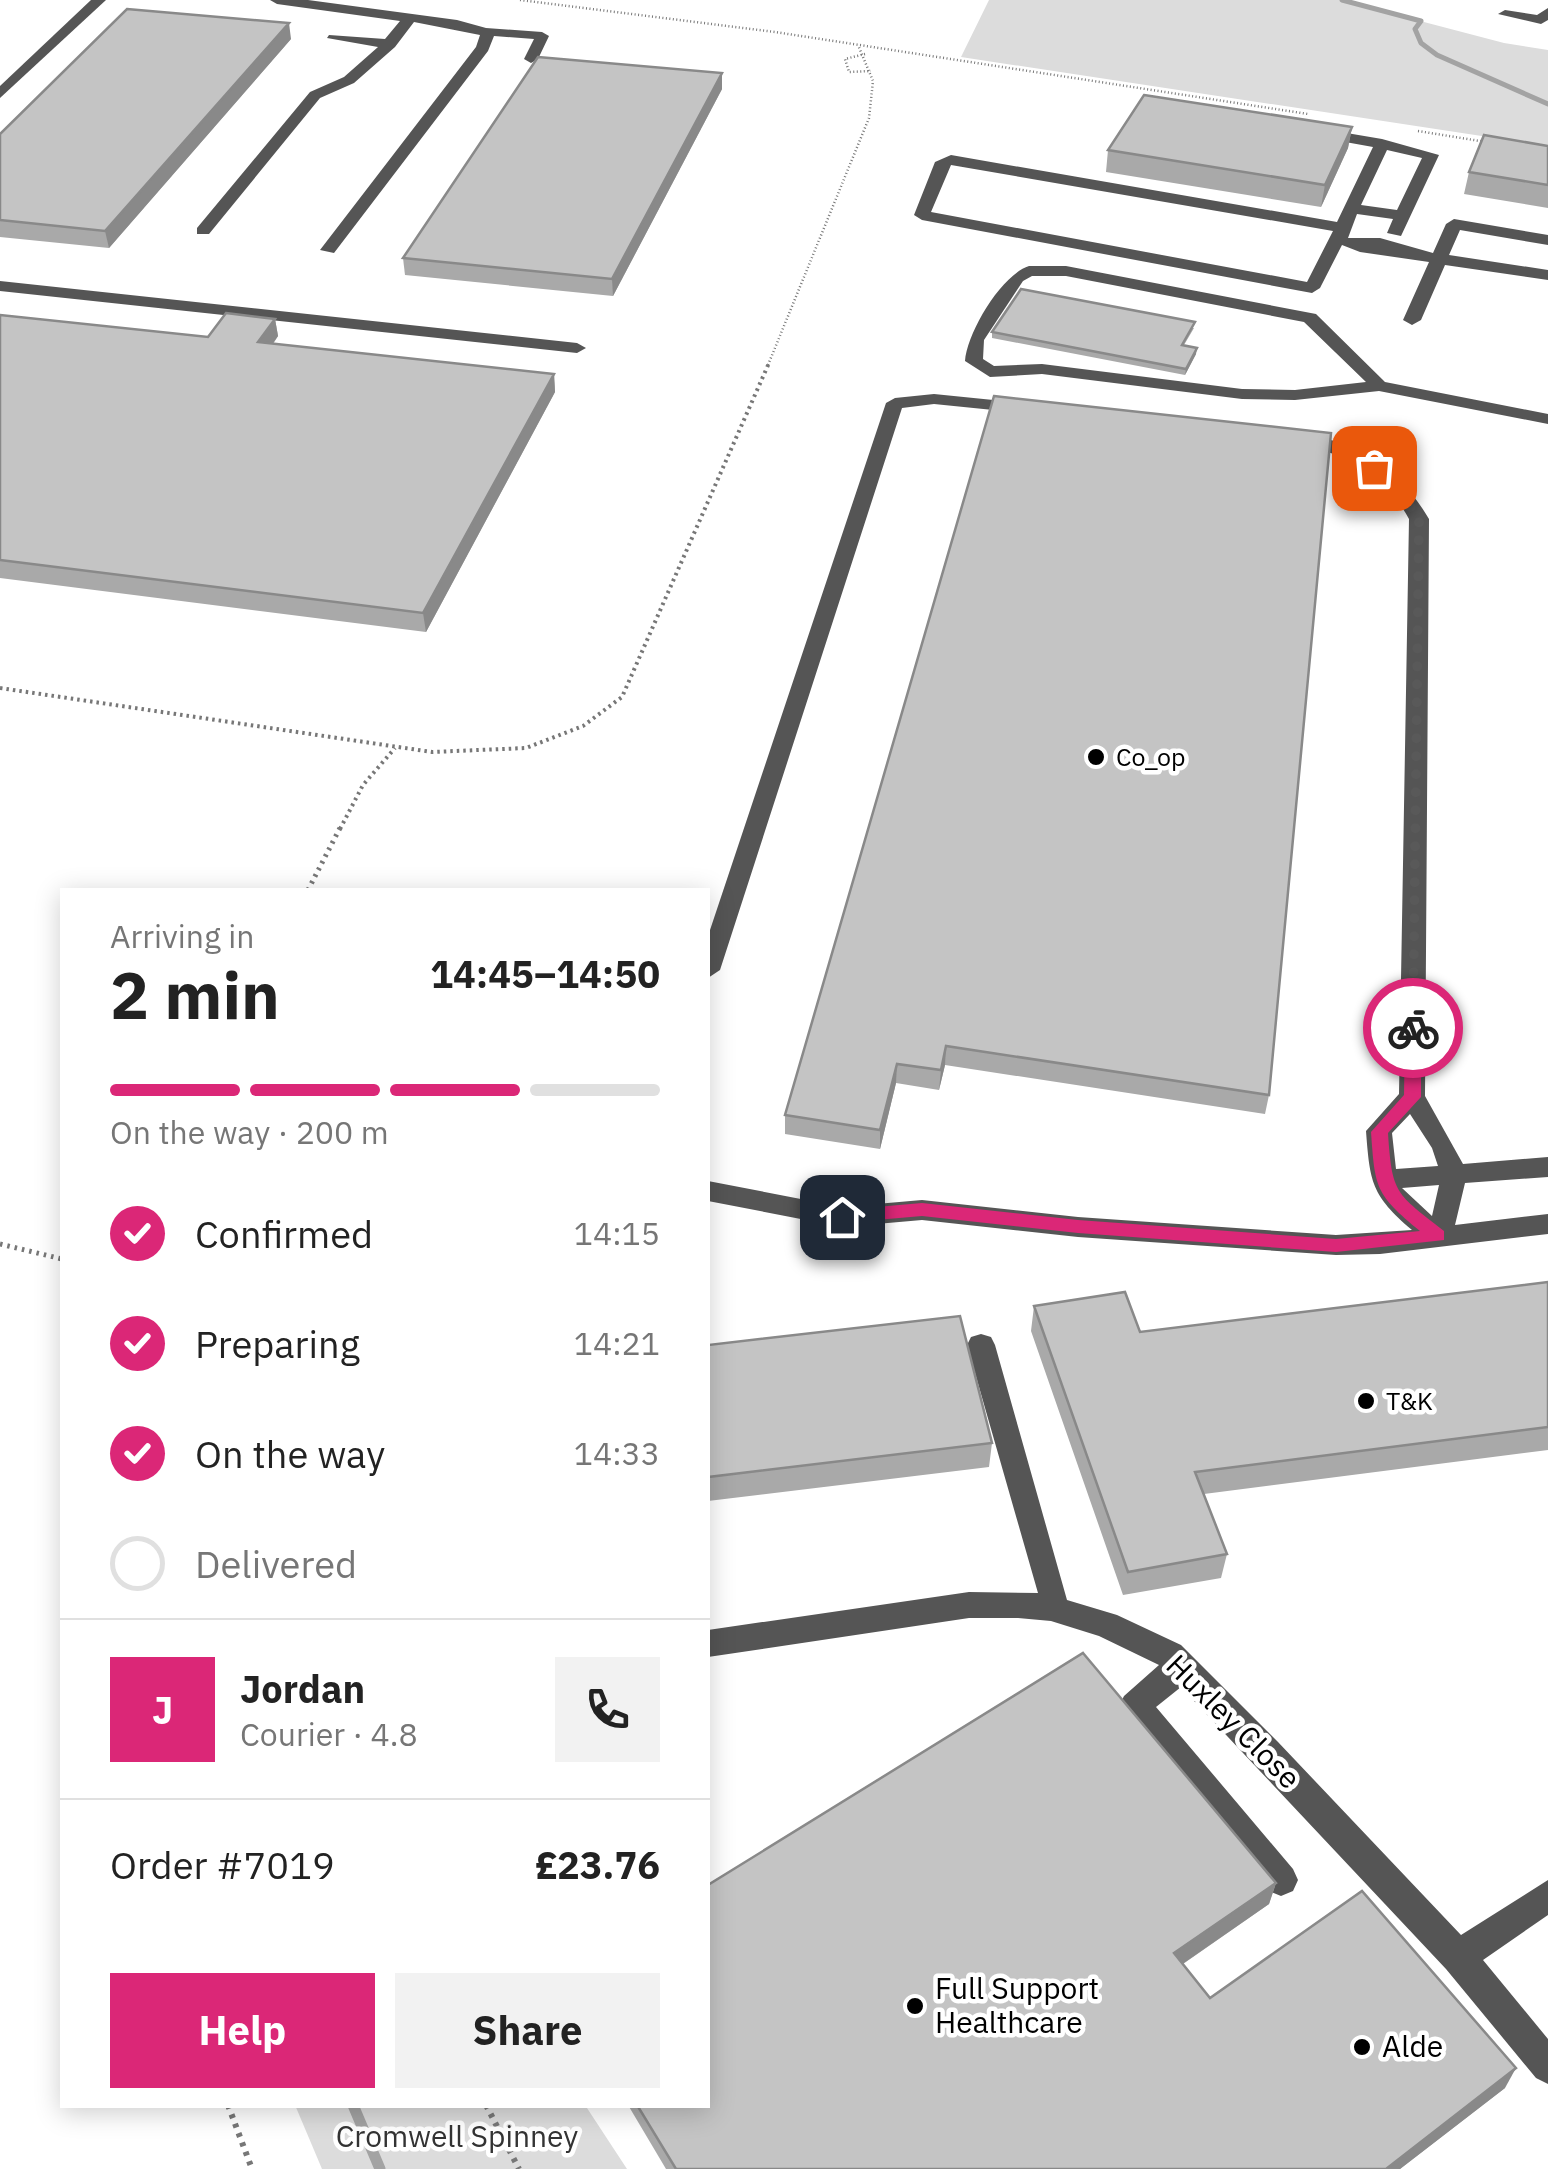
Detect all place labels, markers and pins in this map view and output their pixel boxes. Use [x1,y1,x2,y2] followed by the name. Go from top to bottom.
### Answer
[1332,426,1417,511] pin
[1116,740,1185,773] place label: Co_op
[1085,746,1107,768] marker: Co_op
[800,1175,885,1260] pin
[1386,1384,1433,1417] place label: T&K
[1355,1390,1377,1412] marker: T&K
[935,1968,1099,2041] place label: Full Support Healthcare
[904,1995,926,2017] marker: Full Support Healthcare
[1382,2026,1443,2065] place label: Alde
[1351,2036,1373,2058] marker: Alde

